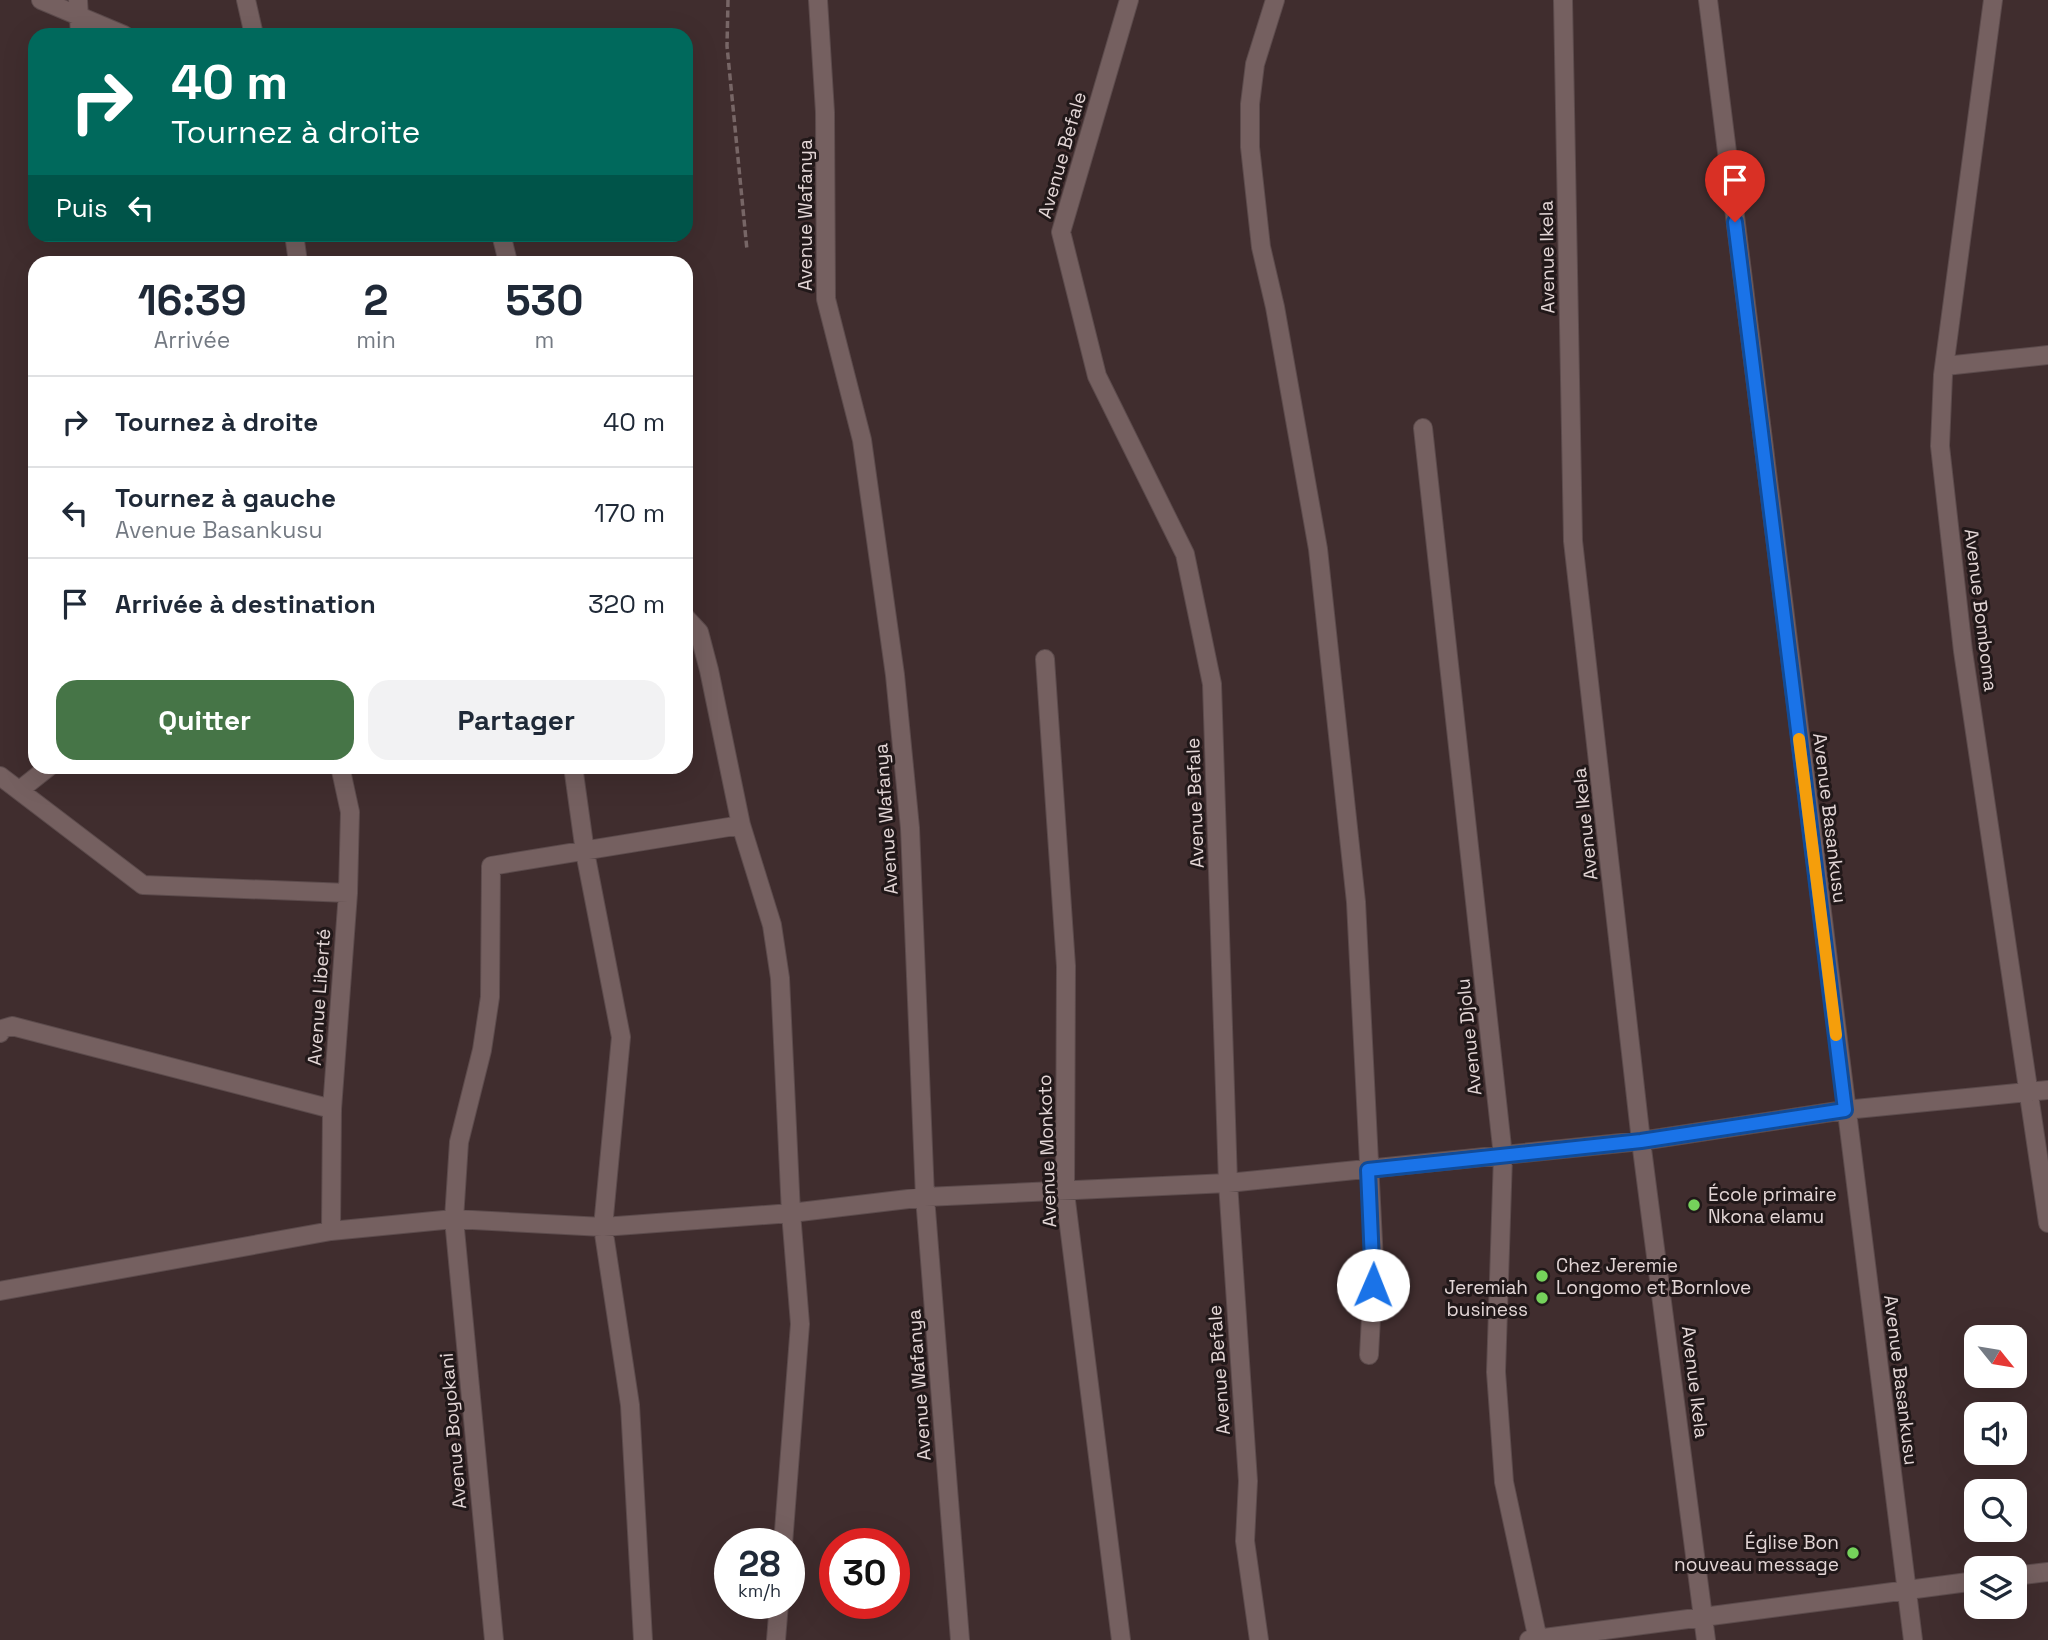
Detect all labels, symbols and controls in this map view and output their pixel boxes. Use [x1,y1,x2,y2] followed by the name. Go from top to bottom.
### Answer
[171,51,288,113] text: 40 m
[56,56,147,147] icon: right
[1032,89,1092,221] street label: Avenue Befale
[171,112,420,152] text: Tournez à droite
[793,139,818,291] street label: Avenue Wafanya
[1705,150,1765,222] pin
[1716,161,1754,199] icon: arrive
[122,189,160,227] icon: left
[56,191,108,225] text: Puis
[1534,200,1560,314] street label: Avenue Ikela
[138,274,247,327] text: 16:39
[364,274,388,327] text: 2
[505,274,583,327] text: 530
[154,325,230,355] text: Arrivée
[356,325,396,355] text: min
[534,325,554,355] text: m
[56,403,94,441] icon: right
[115,405,318,439] text: Tournez à droite
[603,405,665,439] text: 40 m
[115,481,336,515] text: Tournez à gauche
[56,494,94,532] icon: left
[594,496,665,530] text: 170 m
[115,515,322,545] text: Avenue Basankusu
[1959,527,2003,693] street label: Avenue Bomboma
[56,585,94,623] icon: arrive
[115,587,376,621] text: Arrivée à destination
[588,587,665,621] text: 320 m
[56,680,354,760] button: Quitter
[368,680,665,760] button: Partager
[1807,731,1853,905] street label: Avenue Basankusu
[1180,737,1210,869] street label: Avenue Befale
[868,742,904,896] street label: Avenue Wafanya
[1567,766,1603,882] street label: Avenue Ikela
[302,928,336,1066] street label: Avenue Liberté
[1450,977,1488,1097] street label: Avenue Djolu
[1032,1074,1062,1228] street label: Avenue Monkoto
[1708,1182,1837,1229] place label: École primaire Nkona elamu
[1686,1197,1702,1213] marker: École primaire Nkona elamu
[1336,1248,1410,1322] position arrow
[1556,1253,1751,1300] place label: Chez Jeremie Longomo et Bornlove
[1534,1268,1550,1284] marker: Chez Jeremie Longomo et Bornlove
[1444,1275,1528,1322] place label: Jeremiah business
[1534,1290,1550,1306] marker: Jeremiah business
[1878,1293,1924,1467] street label: Avenue Basankusu
[1202,1304,1236,1436] street label: Avenue Befale
[901,1308,937,1462] street label: Avenue Wafanya
[1676,1324,1714,1440] street label: Avenue Ikela
[1964,1325,2026,1388] north arrow
[1964,1325,2027,1619] map controls
[434,1352,472,1510] street label: Avenue Boyokani
[1964,1402,2027,1465] button: sound
[1964,1479,2027,1542] button: search
[819,1528,910,1619] speed limit sign: 30
[1674,1530,1839,1577] place label: Église Bon nouveau message
[739,1542,780,1586] text: 28
[1845,1545,1861,1561] marker: Église Bon nouveau message
[1964,1556,2027,1619] button: layers
[738,1579,781,1602] text: km/h

